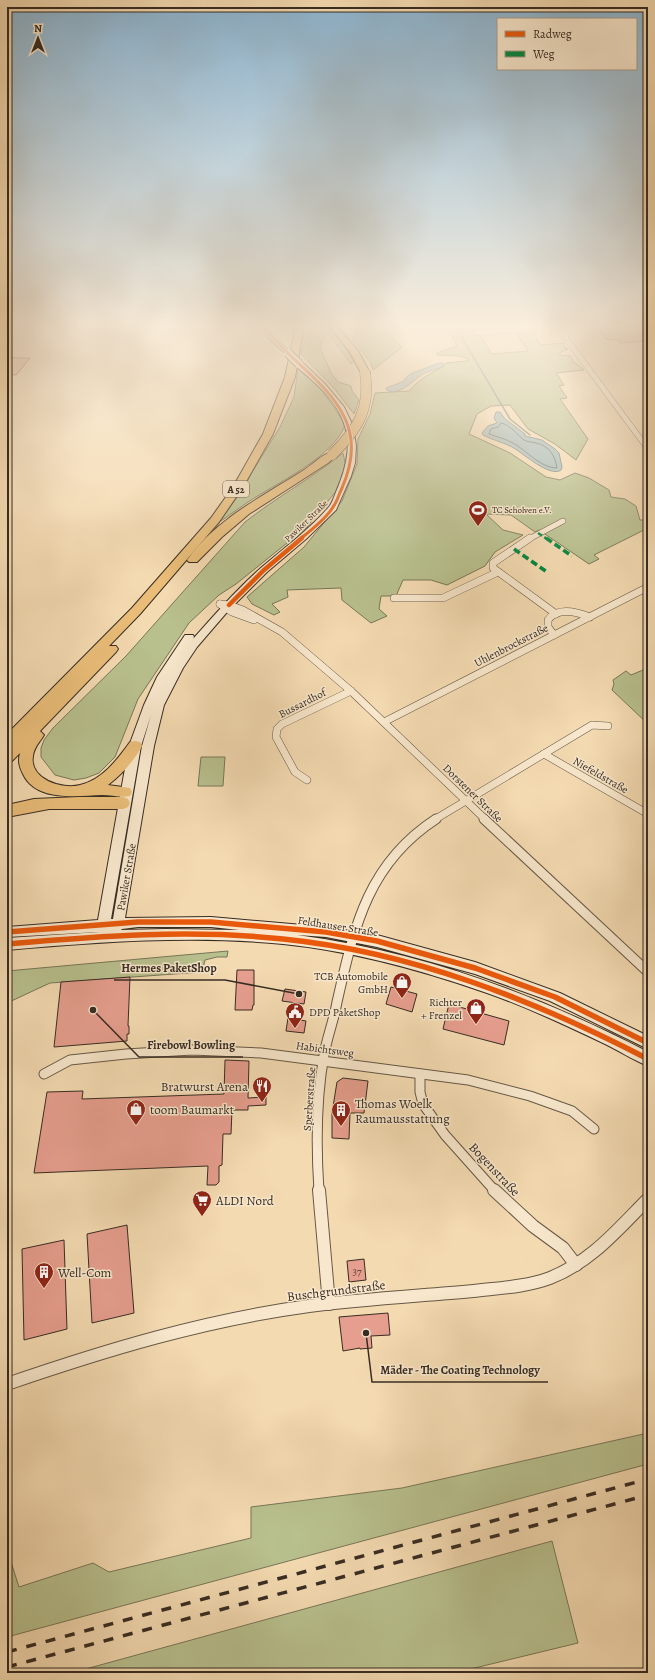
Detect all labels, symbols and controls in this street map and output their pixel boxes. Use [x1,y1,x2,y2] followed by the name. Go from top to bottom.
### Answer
[18,18,58,58] north arrow
[497,18,637,70] legend
[34,21,42,36] text: N
[533,26,572,42] text: Radweg
[532,46,555,62] text: Weg
[223,481,249,497] road number: A 52
[282,497,330,545] street label: Pawiker Straße
[467,499,489,527] sports icon: TC Scholven e.V.
[492,504,552,516] place label: TC Scholven e.V.
[472,620,551,671] street label: Uhlenbrockstraße
[276,684,330,722] street label: Bussardhof
[570,754,631,797] street label: Niefeldstraße
[439,761,506,826] street label: Dorstener Straße
[113,842,140,912] street label: Pawiker Straße
[297,913,379,940] street label: Feldhauser Straße
[114,956,225,980] callout: Hermes PaketShop
[121,960,217,976] text: Hermes PaketShop
[314,969,388,997] place label: TCB Automobile GmbH
[391,971,413,999] shop icon: TCB Automobile GmbH
[421,995,462,1023] place label: Richter + Frenzel
[465,997,487,1025] shop icon: Richter + Frenzel
[284,1001,306,1029] public building icon: DPD PaketShop
[309,1005,381,1020] place label: DPD PaketShop
[139,1033,243,1057] callout: Firebowl Bowling
[147,1037,236,1053] text: Firebowl Bowling
[295,1038,355,1061] street label: Habichtsweg
[300,1066,319,1132] street label: Sperberstraße
[251,1075,273,1103] restaurant icon: Bratwurst Arena
[161,1078,248,1095] place label: Bratwurst Arena
[355,1095,450,1127] place label: Thomas Woelk Raumausstattung
[125,1098,147,1126] shop icon: toom Baumarkt
[330,1099,352,1127] building icon: Thomas Woelk Raumausstattung
[150,1101,235,1118] place label: toom Baumarkt
[465,1139,524,1200] street label: Bogenstraße
[191,1189,213,1217] supermarket icon: ALDI Nord
[215,1192,274,1209] place label: ALDI Nord
[33,1261,55,1289] building icon: Well-Com
[57,1264,112,1281] place label: Well-Com
[352,1264,362,1279] house number: 37
[286,1276,386,1305] street label: Buschgrundstraße
[372,1358,548,1382] callout: Mäder - The Coating Technology
[380,1362,540,1378] text: Mäder - The Coating Technology

